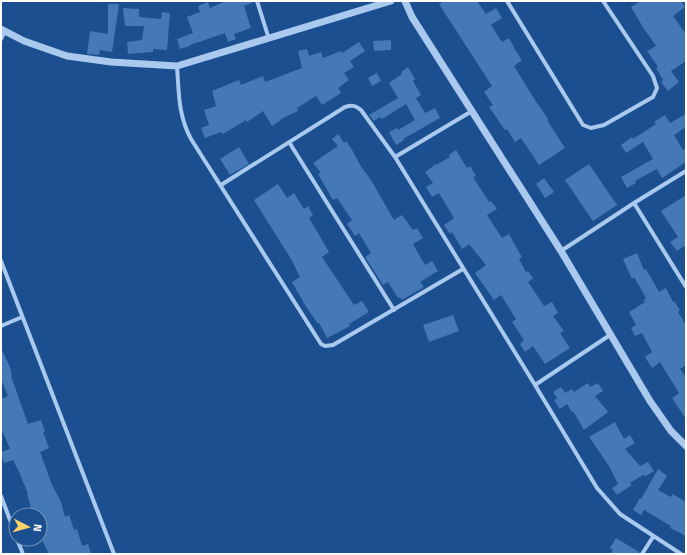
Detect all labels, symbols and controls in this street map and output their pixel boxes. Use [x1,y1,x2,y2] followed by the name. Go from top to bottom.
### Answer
[8,507,48,547] north arrow
[30,523,46,533] text: N

